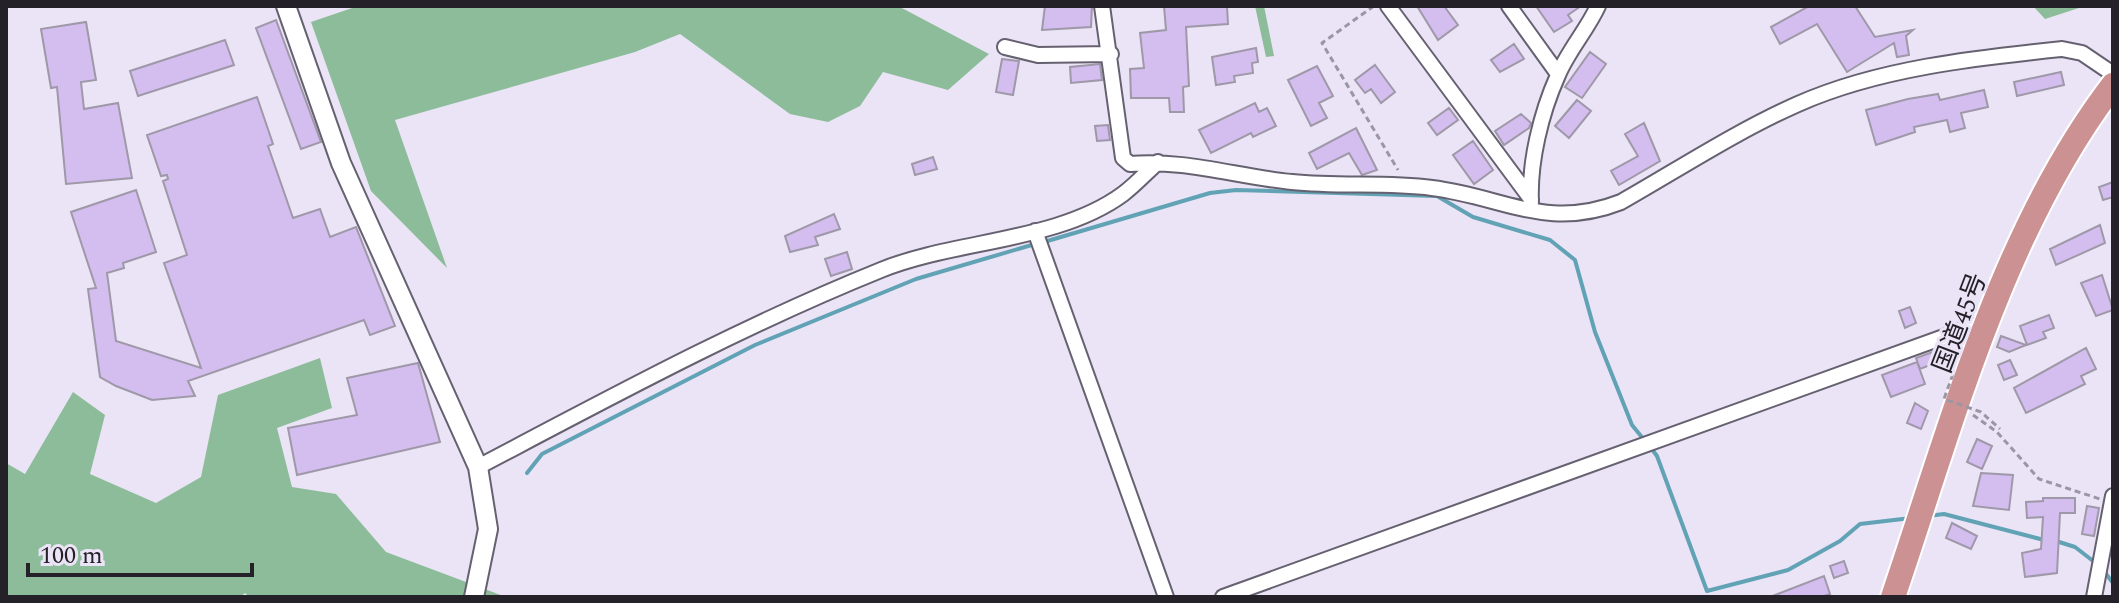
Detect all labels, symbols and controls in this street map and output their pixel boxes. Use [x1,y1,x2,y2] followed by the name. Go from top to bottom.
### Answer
[1923,267,1997,379] street label: 国道45号
[28,527,252,577] scale bar
[40,538,103,574] text: 100 m

